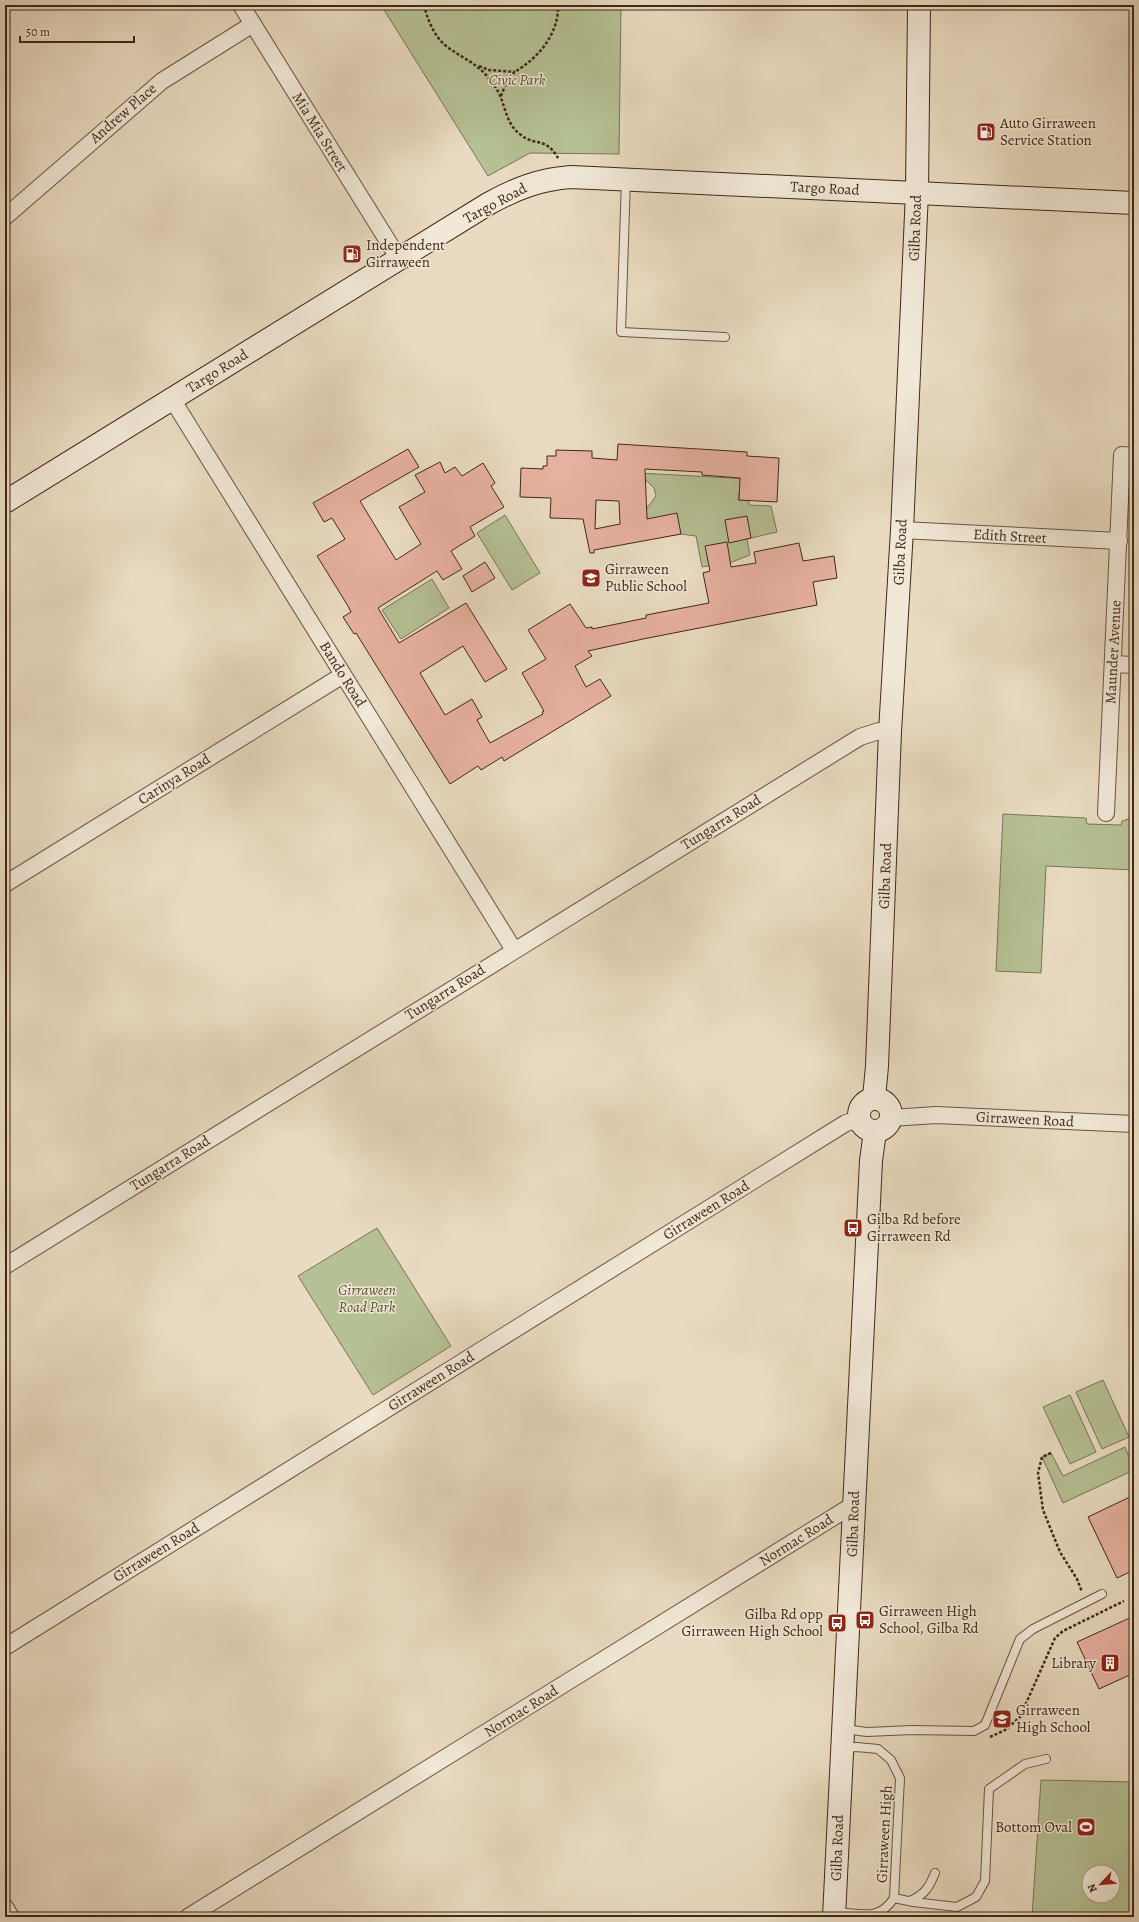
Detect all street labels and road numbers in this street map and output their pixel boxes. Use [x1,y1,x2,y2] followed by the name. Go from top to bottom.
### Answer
[85,78,161,148] street label: Andrew Place
[288,88,352,176] street label: Mia Mia Street
[790,176,861,200] street label: Targo Road
[460,177,531,228] street label: Targo Road
[904,194,926,262] street label: Gilba Road
[182,344,253,398] street label: Targo Road
[888,517,912,586] street label: Gilba Road
[973,524,1047,548] street label: Edith Street
[1100,599,1126,704] street label: Maunder Avenue
[315,637,372,711] street label: Bando Road
[134,748,215,809] street label: Carinya Road
[677,789,766,855] street label: Tungarra Road
[874,842,896,910] street label: Gilba Road
[401,959,490,1025] street label: Tungarra Road
[975,1106,1075,1132] street label: Girraween Road
[126,1130,215,1196] street label: Tungarra Road
[659,1175,754,1244] street label: Girraween Road
[384,1346,479,1415] street label: Girraween Road
[842,1490,864,1558] street label: Gilba Road
[755,1509,838,1571] street label: Normac Road
[109,1517,204,1586] street label: Girraween Road
[480,1680,563,1742] street label: Normac Road
[871,1785,897,1883] street label: Girraween High
[826,1814,848,1882] street label: Gilba Road

